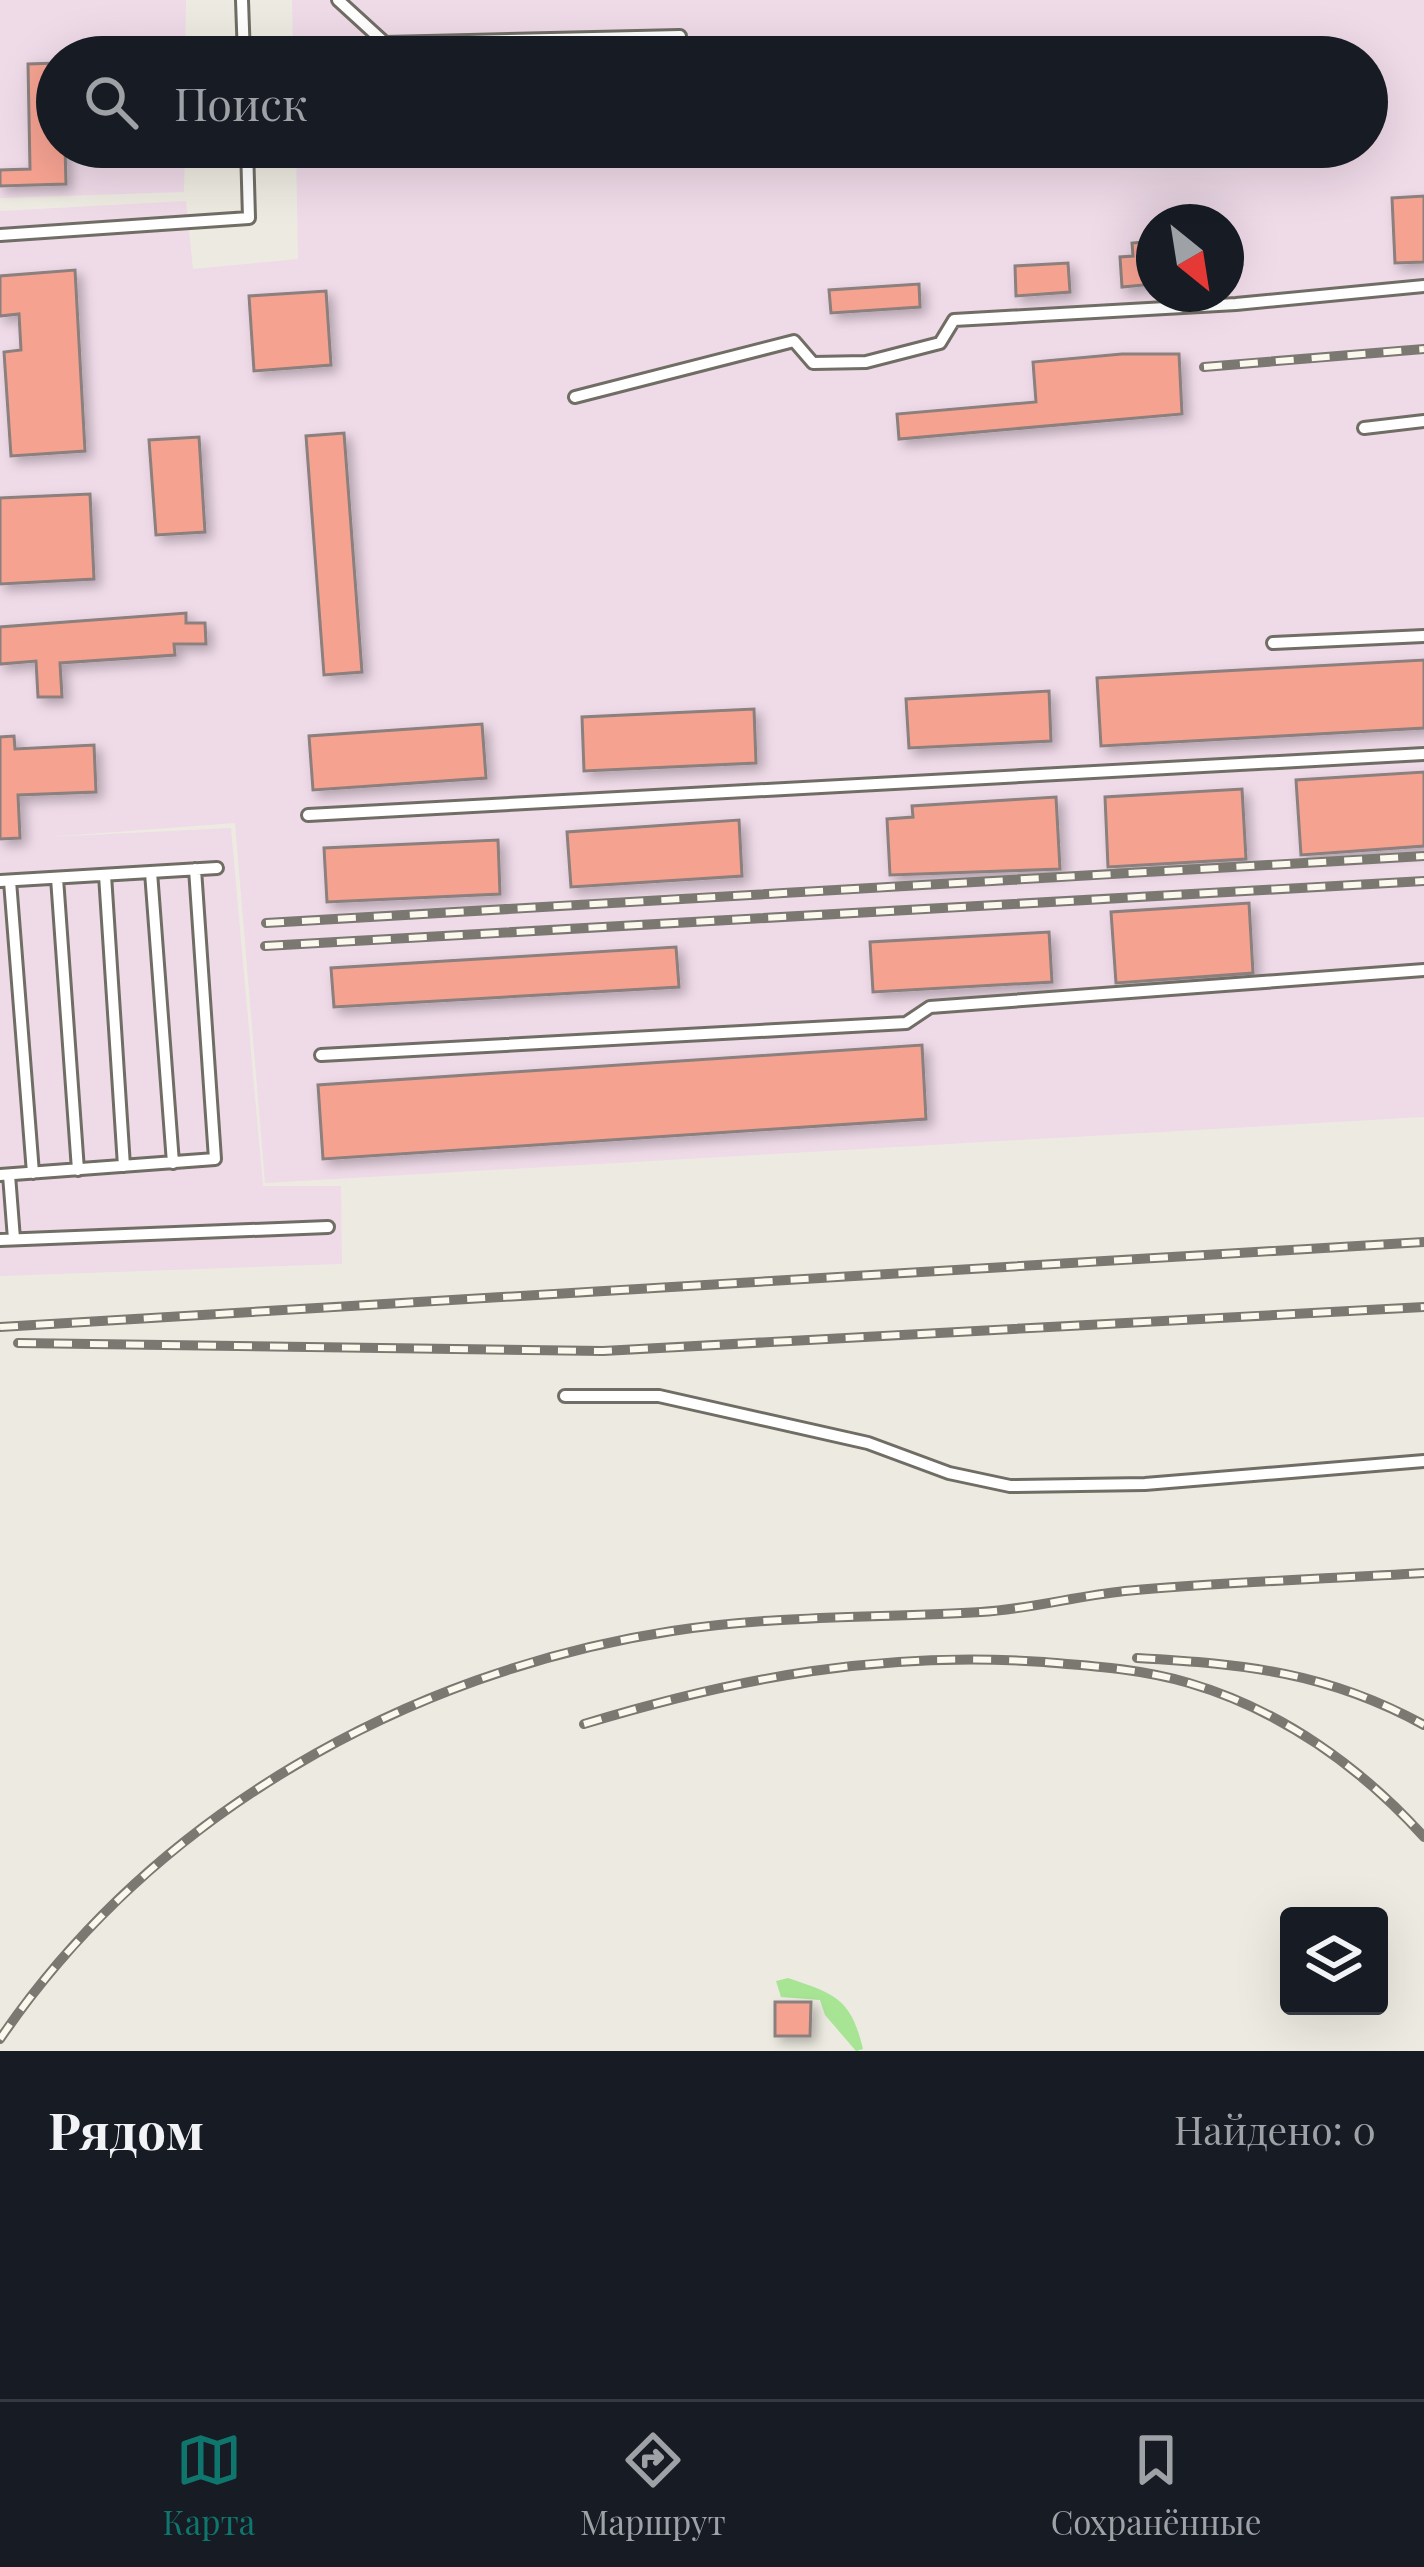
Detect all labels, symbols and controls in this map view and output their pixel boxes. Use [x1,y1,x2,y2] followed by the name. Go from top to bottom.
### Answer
[36,36,1388,168] search box
[78,69,144,135] icon: search
[174,72,308,132] text: Поиск
[1136,204,1244,312] north arrow
[1280,1907,1388,2015] map controls
[1280,1907,1388,2015] button: layers
[48,2095,204,2163] text: Рядом
[1174,2103,1376,2155] text: Найдено: 0
[162,2427,255,2543] tab: Карта
[580,2427,726,2543] tab: Маршрут
[1051,2427,1262,2543] tab: Сохранённые

